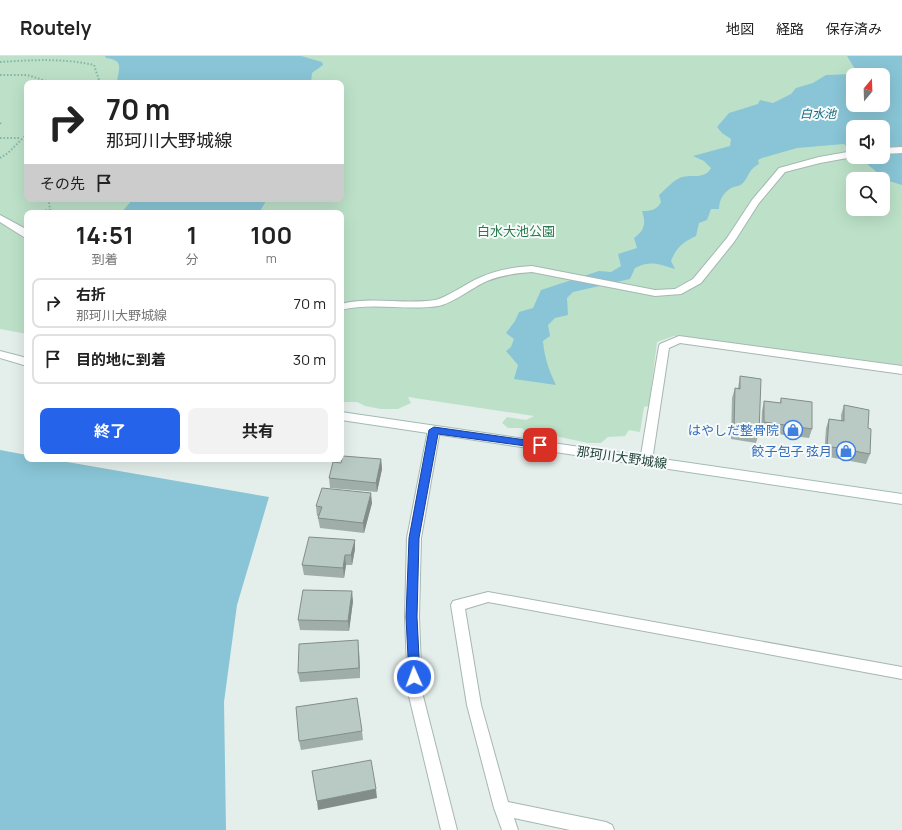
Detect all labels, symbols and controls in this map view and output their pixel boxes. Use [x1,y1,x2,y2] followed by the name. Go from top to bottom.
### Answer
[20,15,91,41] text: Routely
[726,19,754,38] text: 地図
[776,19,804,38] text: 経路
[826,19,882,38] text: 保存済み
[846,68,890,112] north arrow
[846,68,890,216] map controls
[106,90,170,128] text: 70 m
[40,96,92,148] icon: right
[800,105,837,122] water label: 白水池
[846,120,890,164] button: sound
[106,128,232,152] text: 那珂川大野城線
[93,172,115,194] icon: arrive
[846,172,890,216] button: search
[40,173,85,194] text: その先
[76,218,134,251] text: 14:51
[187,218,197,251] text: 1
[250,218,292,251] text: 100
[477,222,555,240] park label: 白水大池公園
[266,249,277,267] text: m
[92,250,118,268] text: 到着
[185,250,198,268] text: 分
[76,284,106,305] text: 右折
[42,292,64,314] icon: right
[294,293,326,314] text: 70 m
[76,306,167,324] text: 那珂川大野城線
[42,348,64,370] icon: arrive
[76,349,166,370] text: 目的地に到着
[293,349,326,370] text: 30 m
[40,408,180,454] button: 終了
[188,408,328,454] button: 共有
[782,419,804,441] shop icon: はやしだ整骨院
[688,421,779,439] place label: はやしだ整骨院
[523,428,557,462] pin
[529,434,551,456] icon: arrive
[835,440,857,462] shop icon: 餃子包子 弦月
[576,442,668,472] street label: 那珂川大野城線
[751,442,832,460] place label: 餃子包子 弦月
[393,656,435,698] position arrow

